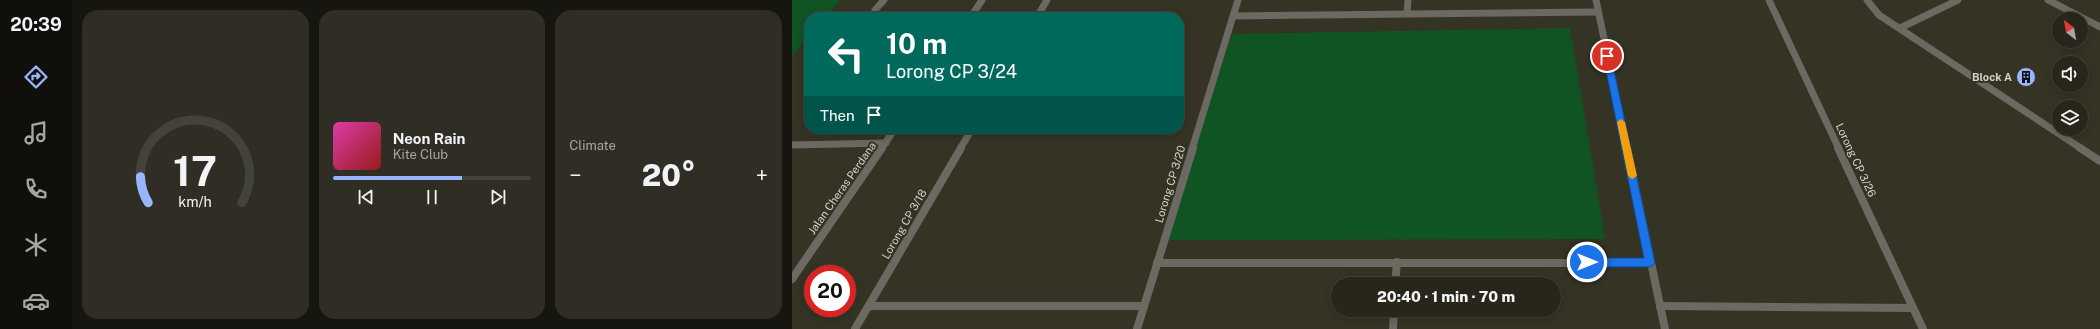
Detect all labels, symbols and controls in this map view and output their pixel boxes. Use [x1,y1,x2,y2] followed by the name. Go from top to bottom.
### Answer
[2052,12,2088,48] north arrow
[2052,12,2088,136] map controls
[10,14,62,35] text: 20:39
[886,27,947,60] text: 10 m
[820,28,872,80] icon: left
[1590,39,1624,73] pin
[1596,45,1618,67] icon: arrive
[2052,56,2088,92] button: sound
[886,61,1017,82] text: Lorong CP 3/24
[22,63,50,91] icon: directions
[2015,66,2037,88] building icon: Block A
[1972,71,2012,83] place label: Block A
[2052,100,2088,136] button: layers
[863,104,885,126] icon: arrive
[820,107,855,124] text: Then
[22,119,50,147] icon: music
[1834,121,1878,199] street label: Lorong CP 3/26
[393,130,465,147] text: Neon Rain
[569,138,616,153] text: Climate
[806,140,878,236] street label: Jalan Cheras Perdana
[1153,144,1188,224] street label: Lorong CP 3/20
[173,145,217,194] text: 17
[393,147,448,162] text: Kite Club
[642,157,696,193] text: 20°
[569,162,582,188] text: −
[756,162,768,188] text: +
[22,175,50,203] icon: phone
[355,186,377,208] icon: previous
[421,186,443,208] icon: pause
[487,186,509,208] icon: next
[879,187,929,261] street label: Lorong CP 3/18
[179,192,212,209] text: km/h
[22,231,50,259] icon: climate
[1566,241,1608,283] position arrow
[804,265,856,317] speed limit sign: 20
[22,287,50,315] icon: car
[1377,288,1515,305] text: 20:40 · 1 min · 70 m

